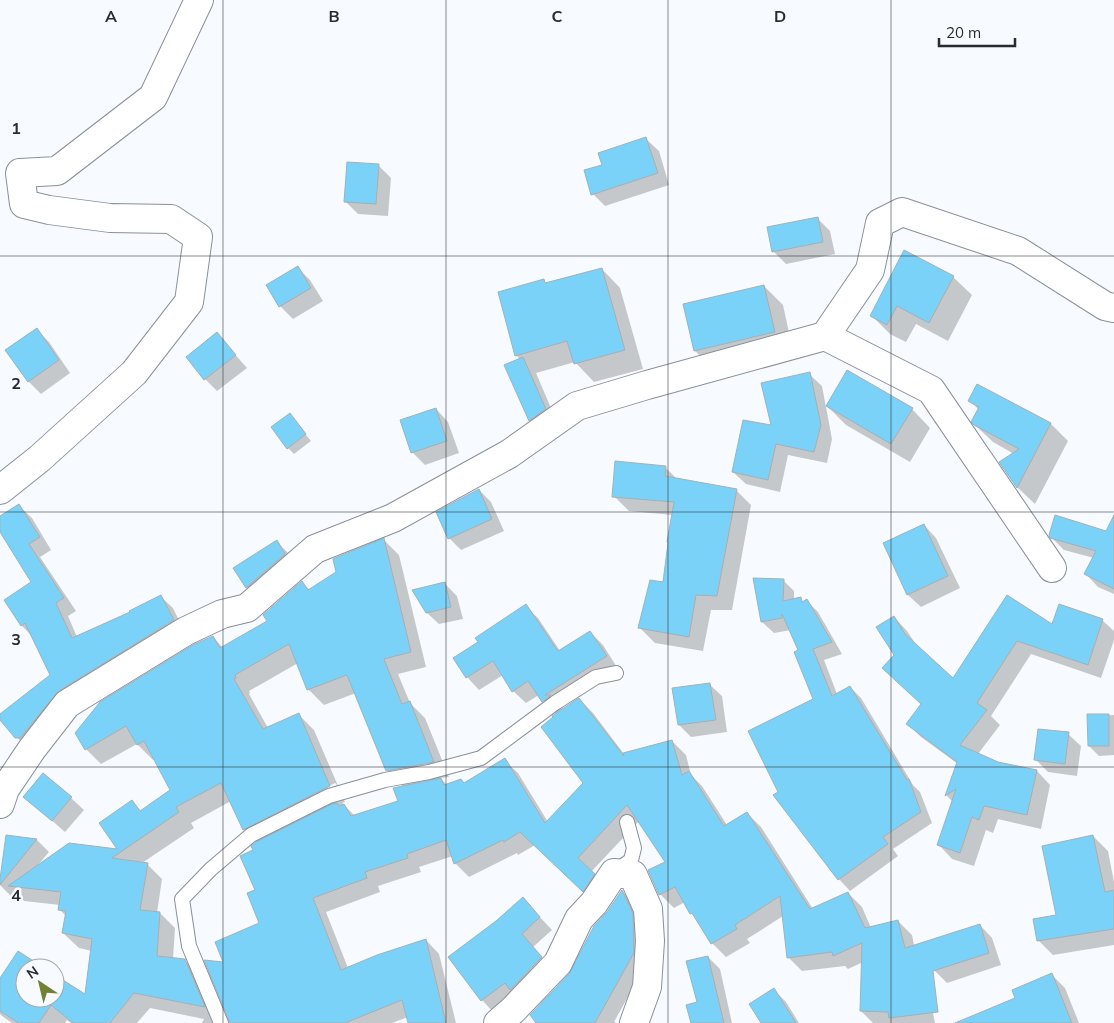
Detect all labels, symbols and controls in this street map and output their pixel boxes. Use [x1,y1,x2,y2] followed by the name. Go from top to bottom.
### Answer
[105,6,117,26] text: A
[328,6,340,26] text: B
[552,6,563,26] text: C
[774,6,786,26] text: D
[939,15,1015,47] scale bar
[946,23,981,42] text: 20 m
[11,118,21,138] text: 1
[11,373,21,393] text: 2
[11,629,21,649] text: 3
[11,885,21,905] text: 4
[15,958,65,1008] north arrow
[23,962,42,983] text: N

